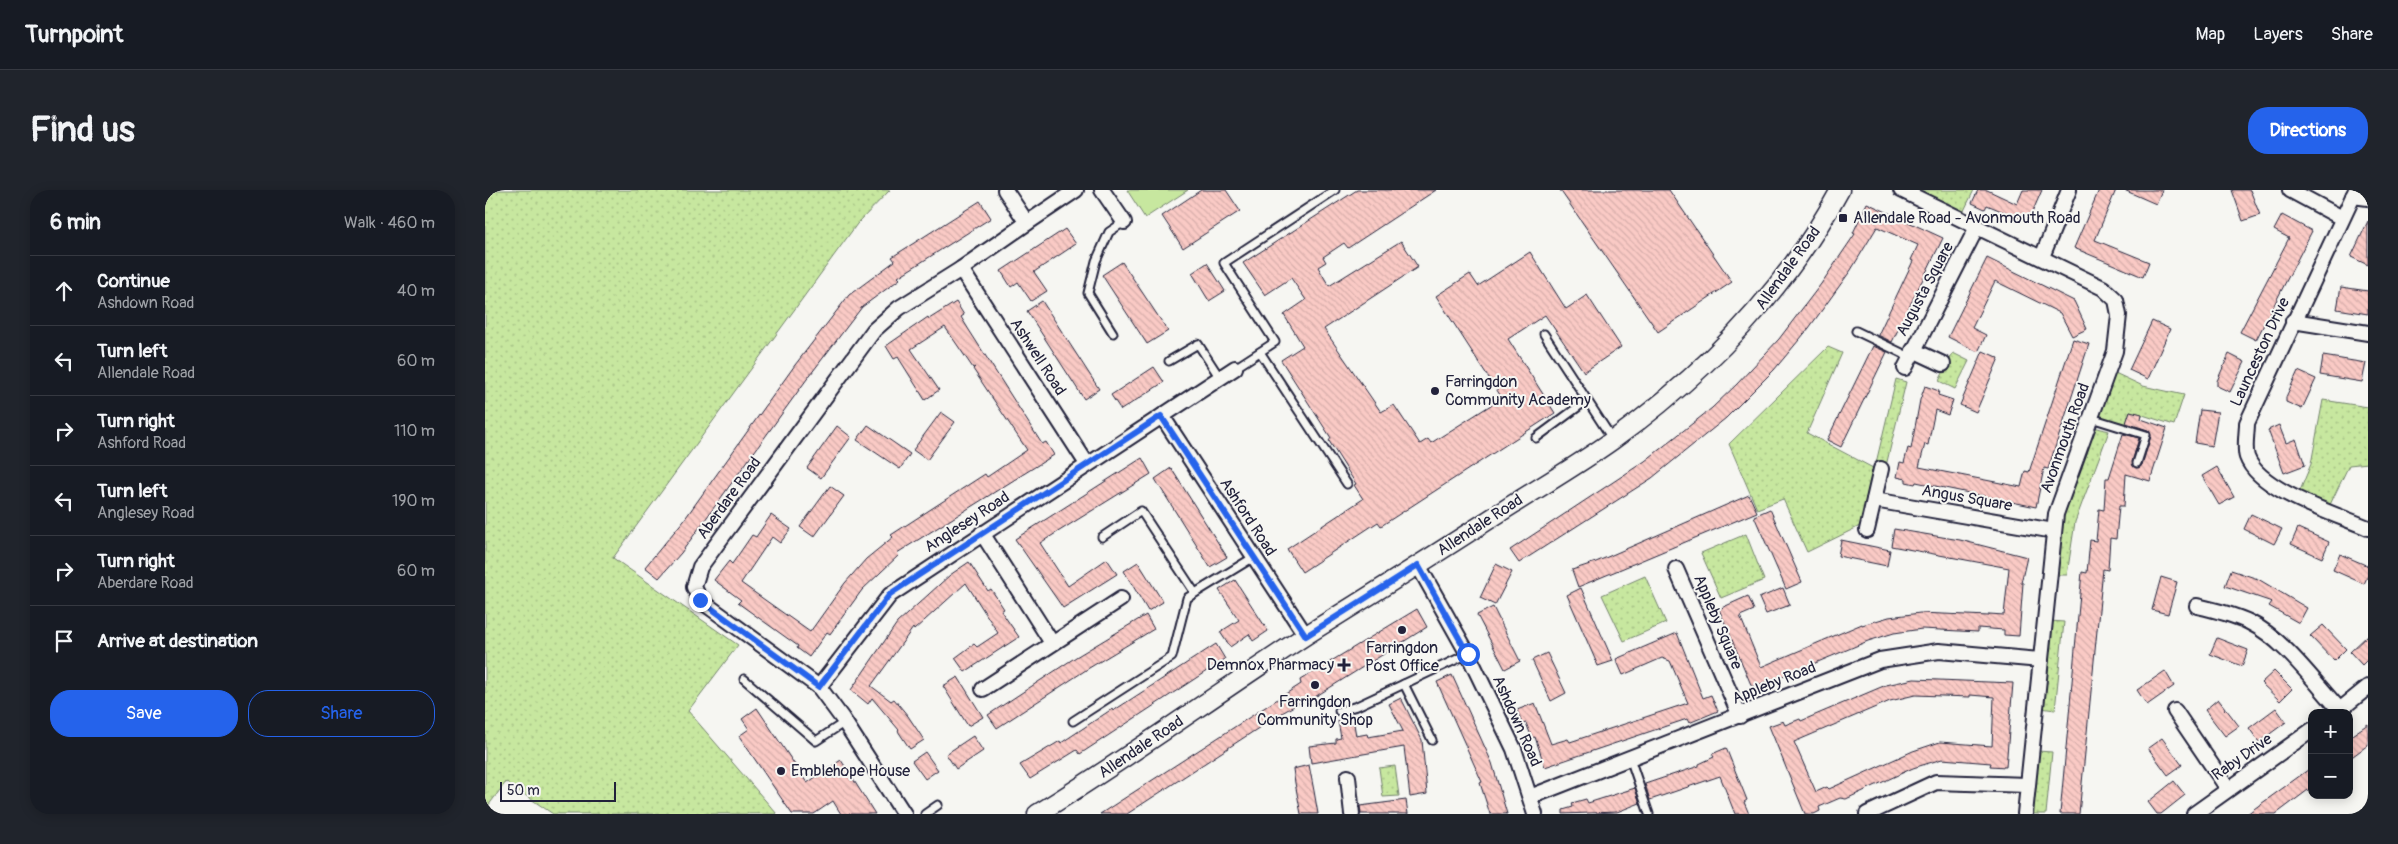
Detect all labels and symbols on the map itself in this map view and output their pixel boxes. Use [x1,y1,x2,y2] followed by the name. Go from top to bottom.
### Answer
[1853,208,2081,228] place label: Allendale Road - Avonmouth Road
[1837,212,1849,224] marker: Allendale Road - Avonmouth Road
[1751,222,1825,314] street label: Allendale Road
[1892,238,1958,340] street label: Augusta Square
[2226,294,2294,410] street label: Launceston Drive
[1006,315,1070,399] street label: Ashwell Road
[1445,372,1591,410] place label: Farringdon Community Academy
[2036,380,2094,496] street label: Avonmouth Road
[1429,385,1441,397] marker: Farringdon Community Academy
[692,453,766,543] street label: Aberdare Road
[1215,474,1281,560] street label: Ashford Road
[1920,480,2014,516] street label: Angus Square
[921,487,1013,557] street label: Anglesey Road
[1433,490,1527,560] street label: Allendale Road
[1689,572,1747,672] street label: Appleby Square
[689,589,712,612] route end
[1396,624,1408,636] marker: Farringdon Post Office
[1365,638,1439,676] place label: Farringdon Post Office
[1457,643,1480,666] route start
[1207,655,1334,675] place label: Demnox Pharmacy
[1729,657,1819,709] street label: Appleby Road
[1338,659,1350,671] marker: Demnox Pharmacy
[1488,672,1546,770] street label: Ashdown Road
[1309,679,1321,691] marker: Farringdon Community Shop
[1257,692,1373,730] place label: Farringdon Community Shop
[1095,711,1187,783] street label: Allendale Road
[2208,729,2276,785] street label: Raby Drive
[791,761,910,781] place label: Emblehope House
[775,765,787,777] marker: Emblehope House
[500,779,616,802] scale bar

